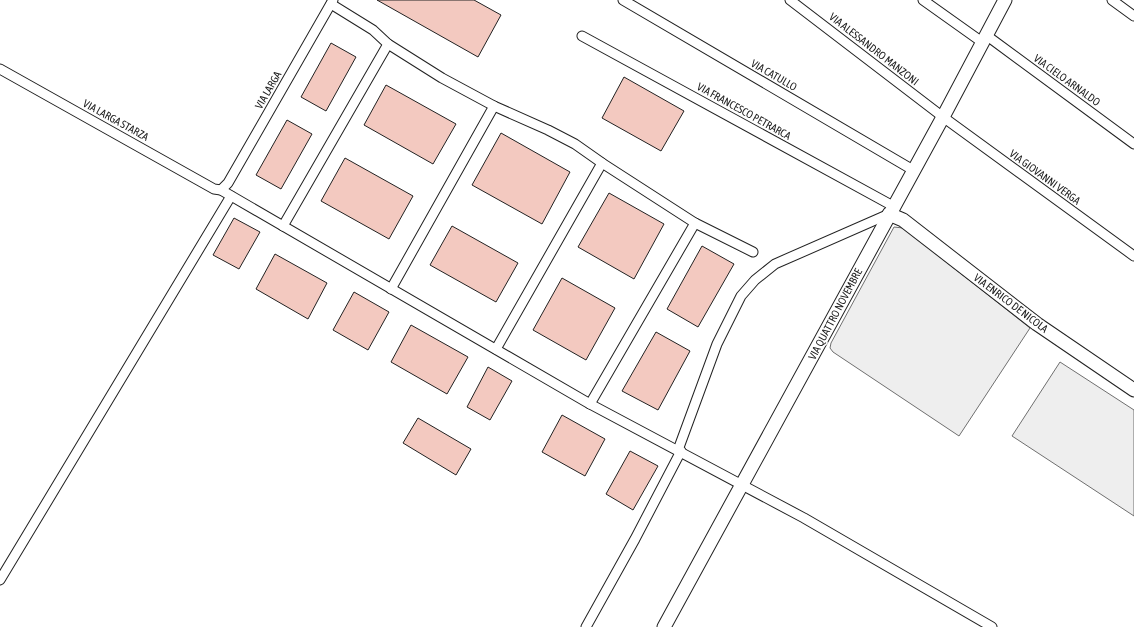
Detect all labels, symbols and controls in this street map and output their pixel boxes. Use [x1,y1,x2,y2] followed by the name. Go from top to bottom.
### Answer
[827,10,921,88] street label: VIA ALESSANDRO MANZONI
[1031,52,1103,108] street label: VIA CIELO ARNALDO
[749,57,799,93] street label: VIA CATULLO
[252,69,284,111] street label: VIA LARGA
[695,80,794,142] street label: VIA FRANCESCO PETRARCA
[81,97,151,143] street label: VIA LARGA STARZA
[1007,147,1083,207] street label: VIA GIOVANNI VERGA
[806,266,864,362] street label: VIA QUATTRO NOVEMBRE
[972,271,1051,335] street label: VIA ENRICO DE NICOLA

